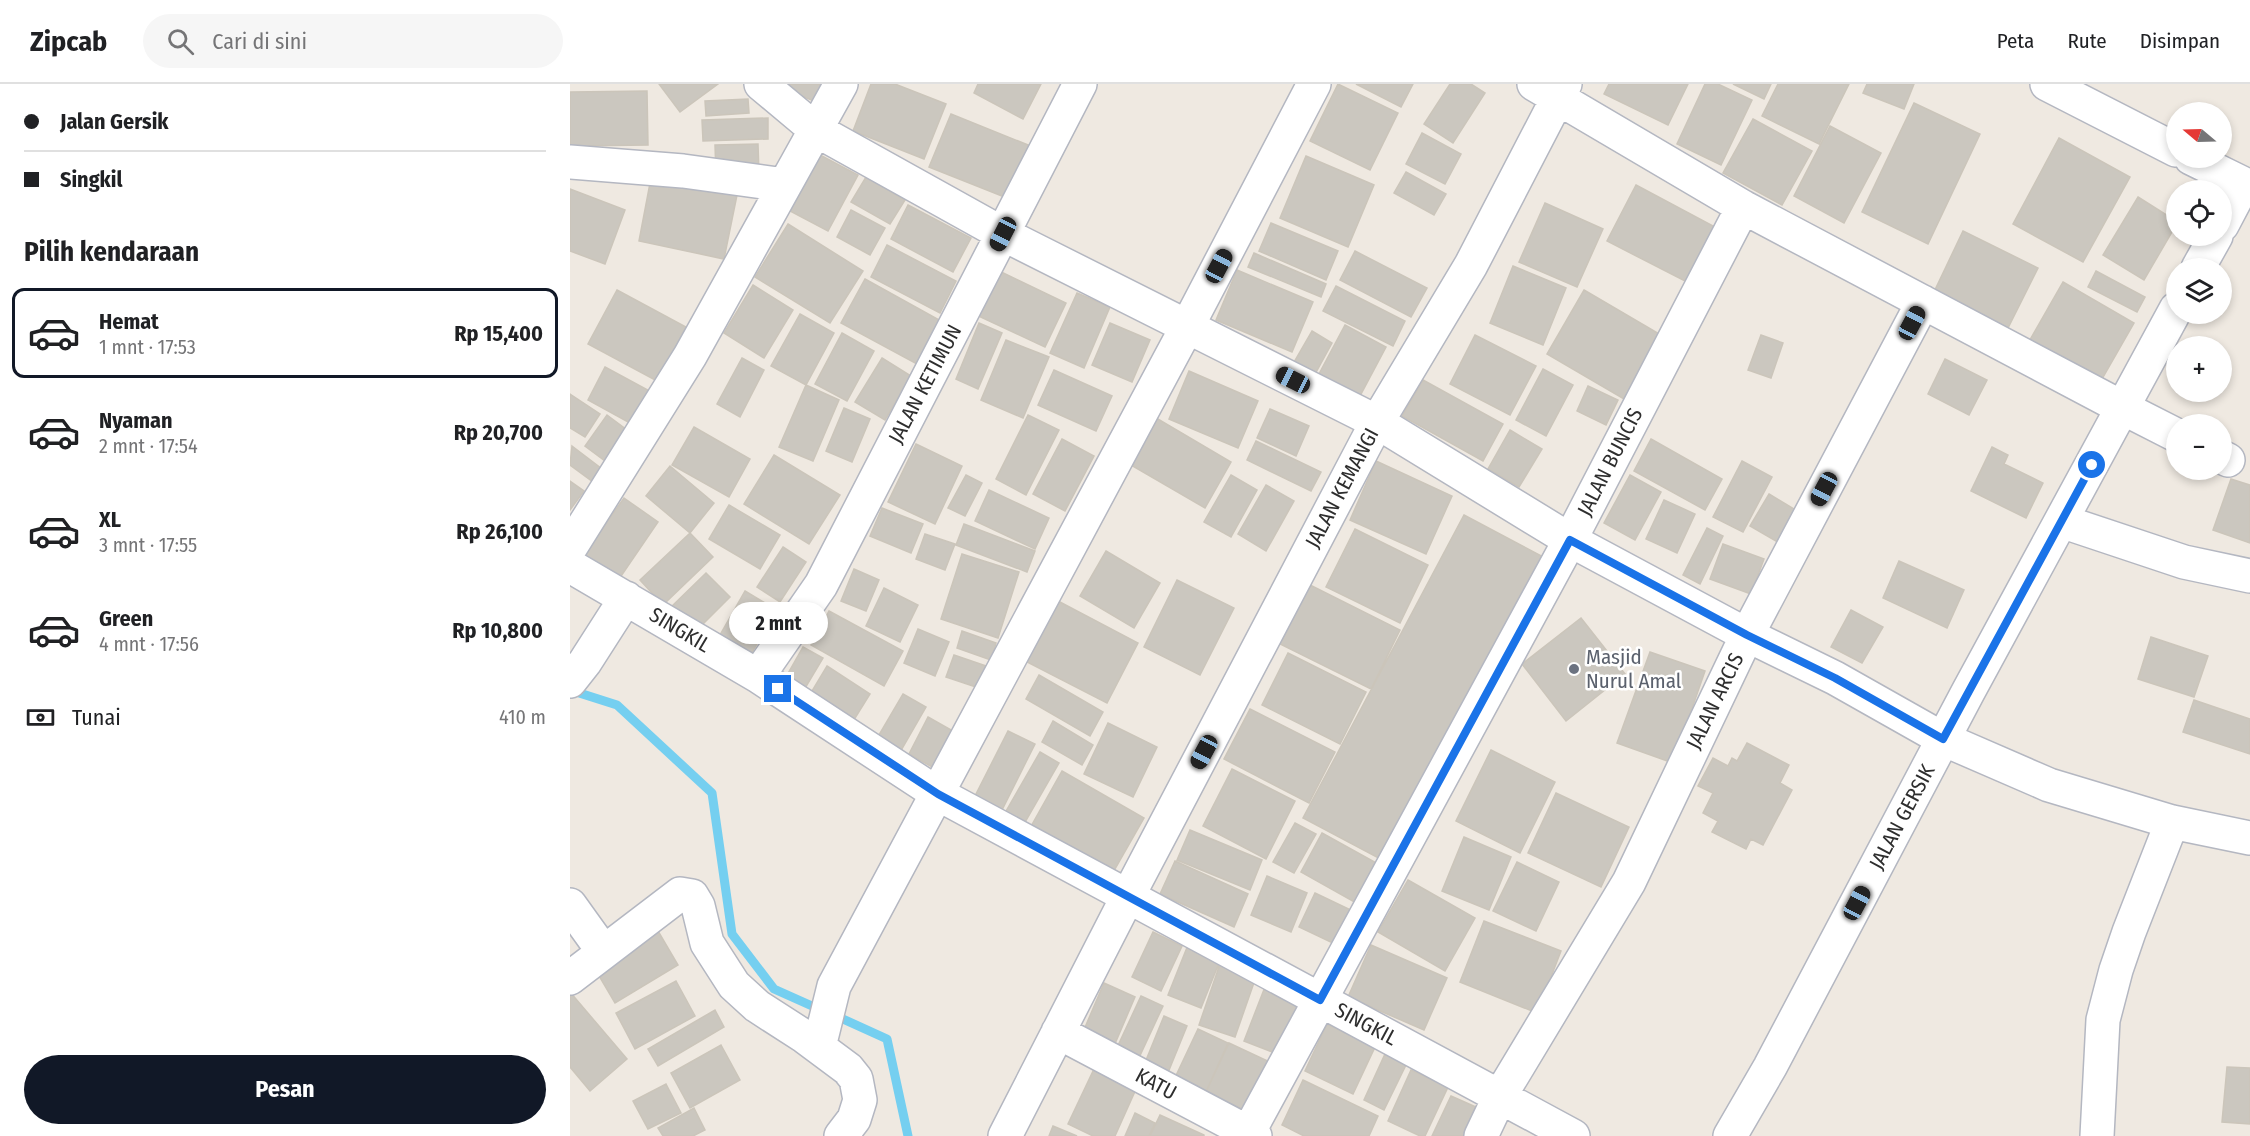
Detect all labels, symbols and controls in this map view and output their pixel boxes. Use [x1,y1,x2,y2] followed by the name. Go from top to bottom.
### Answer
[143,14,563,68] search box
[30,25,107,58] text: Zipcab
[164,25,197,58] icon: search
[212,28,307,55] text: Cari di sini
[1997,28,2034,54] text: Peta
[2067,28,2107,54] text: Rute
[2140,28,2220,54] text: Disimpan
[2166,102,2232,168] north arrow
[2166,102,2232,480] map controls
[60,108,169,135] text: Jalan Gersik
[60,166,122,193] text: Singkil
[2166,180,2232,246] button: locate
[987,214,1019,254] car
[24,236,199,268] text: Pilih kendaraan
[1203,246,1235,286] car
[2166,258,2232,324] button: layers
[1896,303,1928,343] car
[27,306,81,360] icon: car
[99,308,159,335] text: Hemat
[454,320,543,347] text: Rp 15,400
[883,320,967,448] street label: JALAN KETIMUN
[99,335,196,359] text: 1 mnt · 17:53
[2166,336,2232,402] button: +
[1273,364,1313,396] car
[1572,404,1648,520] street label: JALAN BUNCIS
[27,405,81,459] icon: car
[99,407,172,434] text: Nyaman
[2166,414,2232,480] button: −
[454,419,543,446] text: Rp 20,700
[1300,424,1384,552] street label: JALAN KEMANGI
[99,434,198,458] text: 2 mnt · 17:54
[2078,451,2105,478] route start
[1808,469,1840,509] car
[27,504,81,558] icon: car
[99,506,121,533] text: XL
[456,518,543,545] text: Rp 26,100
[99,533,197,557] text: 3 mnt · 17:55
[645,602,716,659] street label: SINGKIL
[728,602,828,644] callout: 2 mnt
[27,603,81,657] icon: car
[99,605,153,632] text: Green
[755,611,802,635] text: 2 mnt
[452,617,543,644] text: Rp 10,800
[99,632,199,656] text: 4 mnt · 17:56
[1586,644,1682,694] place label: Masjid Nurul Amal
[1681,649,1749,753] street label: JALAN ARCIS
[1567,662,1581,676] marker: Masjid Nurul Amal
[764,675,791,702] route end
[24,701,57,734] icon: cash
[72,704,121,731] text: Tunai
[499,705,546,729] text: 410 m
[1188,732,1220,772] car
[1864,759,1941,874] street label: JALAN GERSIK
[1841,883,1873,923] car
[1330,997,1402,1051] street label: SINGKIL
[24,1055,546,1124] button: Pesan
[1131,1062,1181,1106] street label: KATU

